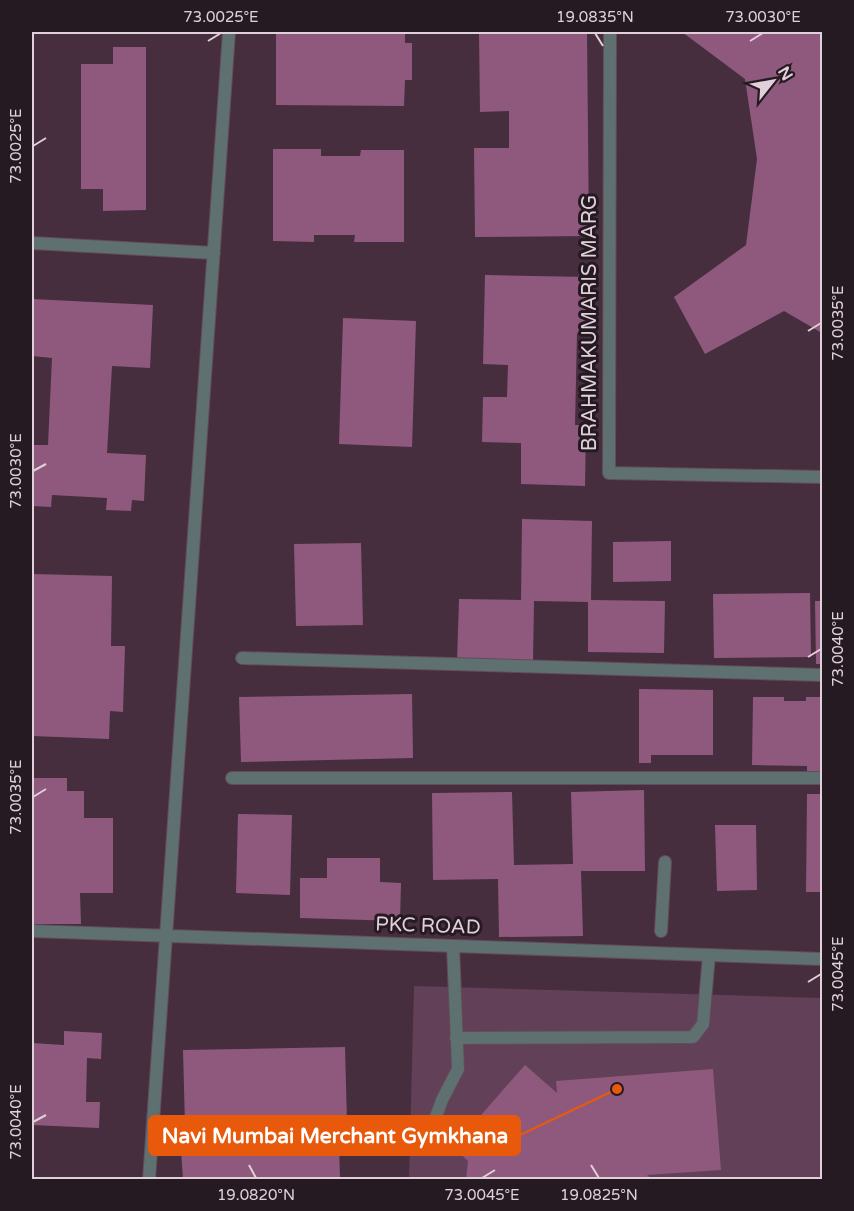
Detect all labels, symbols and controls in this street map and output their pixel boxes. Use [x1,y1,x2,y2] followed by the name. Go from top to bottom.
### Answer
[183,8,259,26] text: 73.0025°E
[556,8,634,26] text: 19.0835°N
[725,8,801,26] text: 73.0030°E
[743,51,803,111] north arrow
[773,63,797,84] text: N
[7,108,25,184] text: 73.0025°E
[578,195,602,451] street label: BRAHMAKUMARIS MARG
[829,285,847,361] text: 73.0035°E
[7,433,25,509] text: 73.0030°E
[829,611,847,687] text: 73.0040°E
[7,759,25,835] text: 73.0035°E
[375,912,481,940] street label: PKC ROAD
[829,936,847,1012] text: 73.0045°E
[7,1084,25,1160] text: 73.0040°E
[149,1116,520,1155] callout: Navi Mumbai Merchant Gymkhana
[162,1124,508,1149] text: Navi Mumbai Merchant Gymkhana
[217,1186,295,1204] text: 19.0820°N
[444,1186,520,1204] text: 73.0045°E
[560,1186,638,1204] text: 19.0825°N

